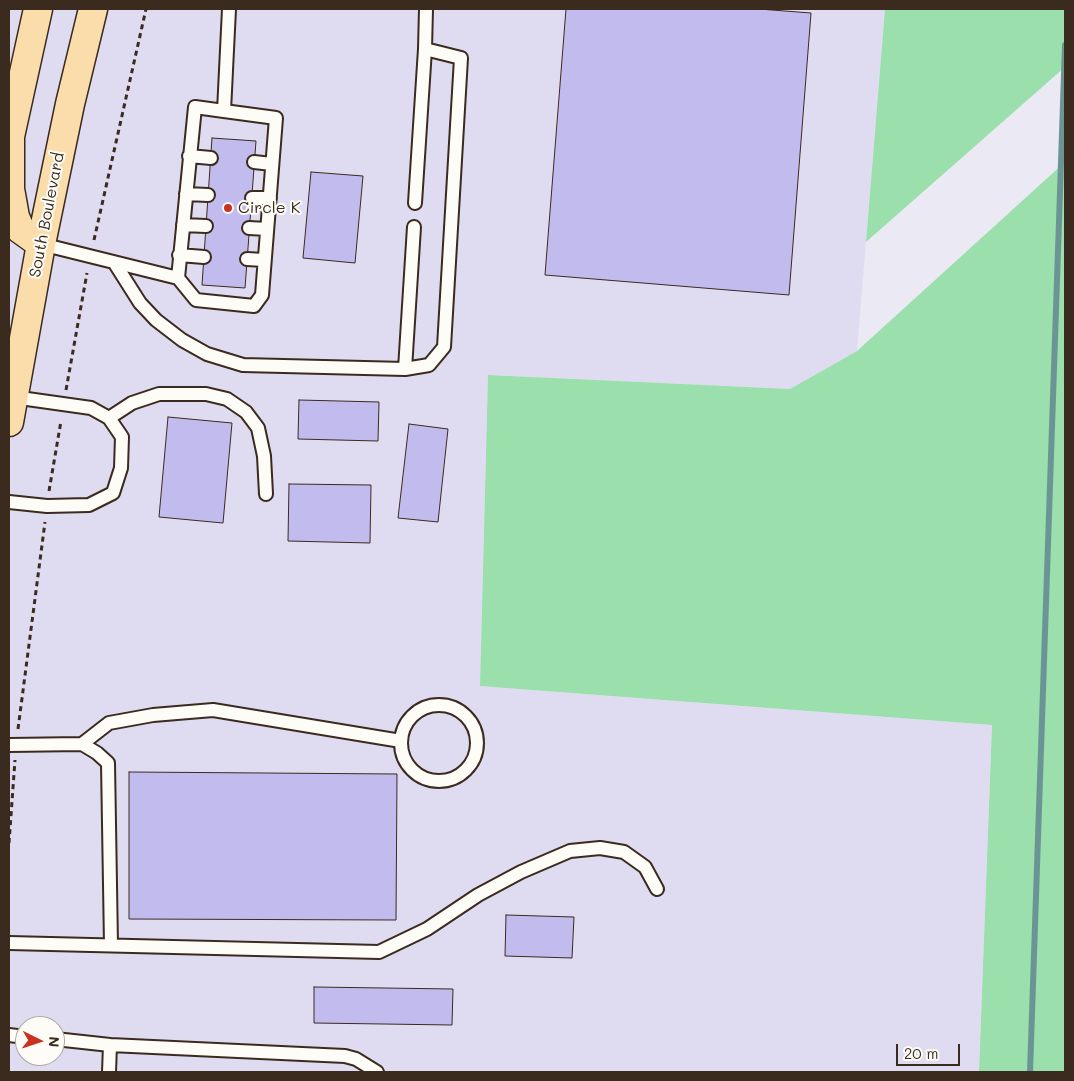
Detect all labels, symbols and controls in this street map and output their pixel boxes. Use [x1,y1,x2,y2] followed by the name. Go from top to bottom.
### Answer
[25,151,69,279] street label: South Boulevard
[238,198,301,218] place label: Circle K
[222,202,234,214] marker: Circle K
[15,1016,65,1066] north arrow
[899,1034,963,1066] scale bar
[45,1036,64,1048] text: N
[904,1043,938,1063] text: 20 m

